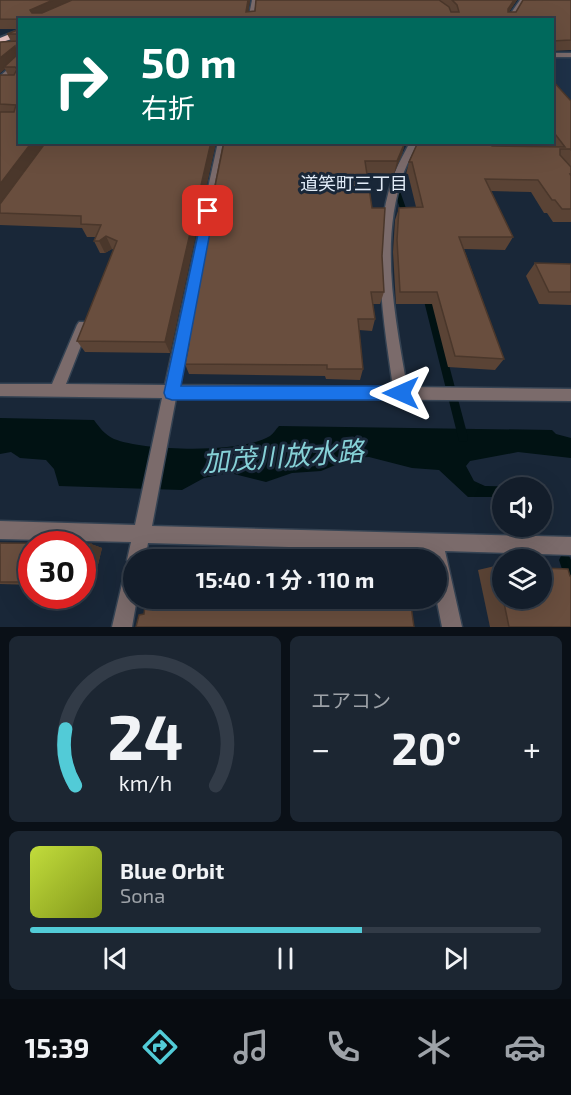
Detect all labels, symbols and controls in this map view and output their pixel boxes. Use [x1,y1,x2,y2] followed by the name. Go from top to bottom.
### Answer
[141,36,237,86] text: 50 m
[42,42,120,120] icon: right
[141,91,195,123] text: 右折
[300,172,408,194] district label: 道笑町三丁目
[182,185,233,236] pin
[191,194,224,227] icon: arrive
[369,361,433,425] position arrow
[201,433,367,477] water label: 加茂川放水路
[492,477,552,609] map controls
[492,477,552,537] button: sound
[18,531,96,609] speed limit sign: 30
[492,549,552,609] button: layers
[196,566,374,592] text: 15:40 · 1 分 · 110 m
[311,688,391,712] text: エアコン
[107,698,183,773] text: 24
[392,720,462,774] text: 20°
[311,728,330,768] text: −
[523,728,541,768] text: +
[118,770,172,795] text: km/h
[120,857,224,883] text: Blue Orbit
[120,883,165,907] text: Sona
[99,942,132,975] icon: previous
[269,942,302,975] icon: pause
[439,942,472,975] icon: next
[139,1026,181,1068] icon: directions
[230,1026,272,1068] icon: music
[322,1026,364,1068] icon: phone
[413,1026,455,1068] icon: climate
[504,1026,546,1068] icon: car
[25,1031,89,1063] text: 15:39

